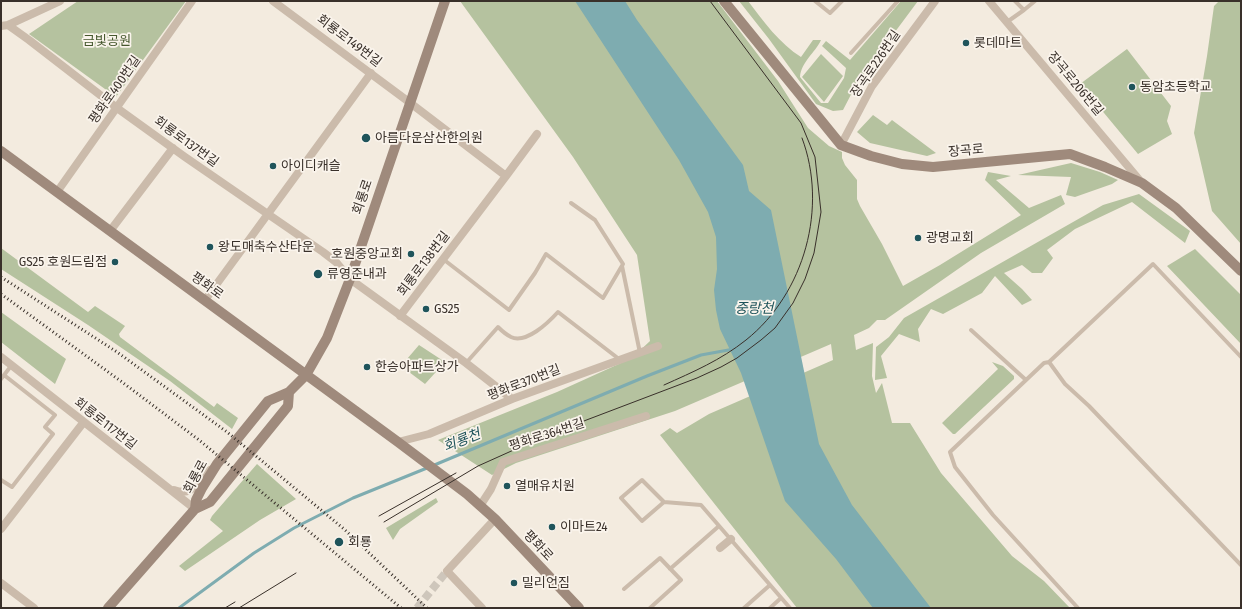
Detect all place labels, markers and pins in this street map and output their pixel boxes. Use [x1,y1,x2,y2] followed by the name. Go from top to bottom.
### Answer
[974,35,1022,51] place label: 롯데마트
[961,38,971,48] marker: 롯데마트
[1140,79,1212,95] place label: 동암초등학교
[1127,82,1137,92] marker: 동암초등학교
[375,130,483,146] place label: 아름다운삼산한의원
[360,132,372,144] marker: 아름다운삼산한의원
[281,158,341,174] place label: 아이디캐슬
[268,161,278,171] marker: 아이디캐슬
[926,230,974,246] place label: 광명교회
[913,233,923,243] marker: 광명교회
[218,239,314,255] place label: 왕도매축수산타운
[205,242,215,252] marker: 왕도매축수산타운
[331,246,403,262] place label: 호원중앙교회
[406,249,416,259] marker: 호원중앙교회
[19,254,107,270] place label: GS25 호원드림점
[110,257,120,267] marker: GS25 호원드림점
[327,266,387,282] place label: 류영준내과
[312,268,324,280] marker: 류영준내과
[434,301,459,317] place label: GS25
[421,304,431,314] marker: GS25
[375,359,459,375] place label: 한승아파트상가
[362,362,372,372] marker: 한승아파트상가
[515,478,575,494] place label: 열매유치원
[502,481,512,491] marker: 열매유치원
[560,519,608,535] place label: 이마트24
[547,522,557,532] marker: 이마트24
[348,534,372,550] place label: 회룡
[333,536,345,548] marker: 회룡
[522,575,570,591] place label: 밀리언짐
[509,578,519,588] marker: 밀리언짐

